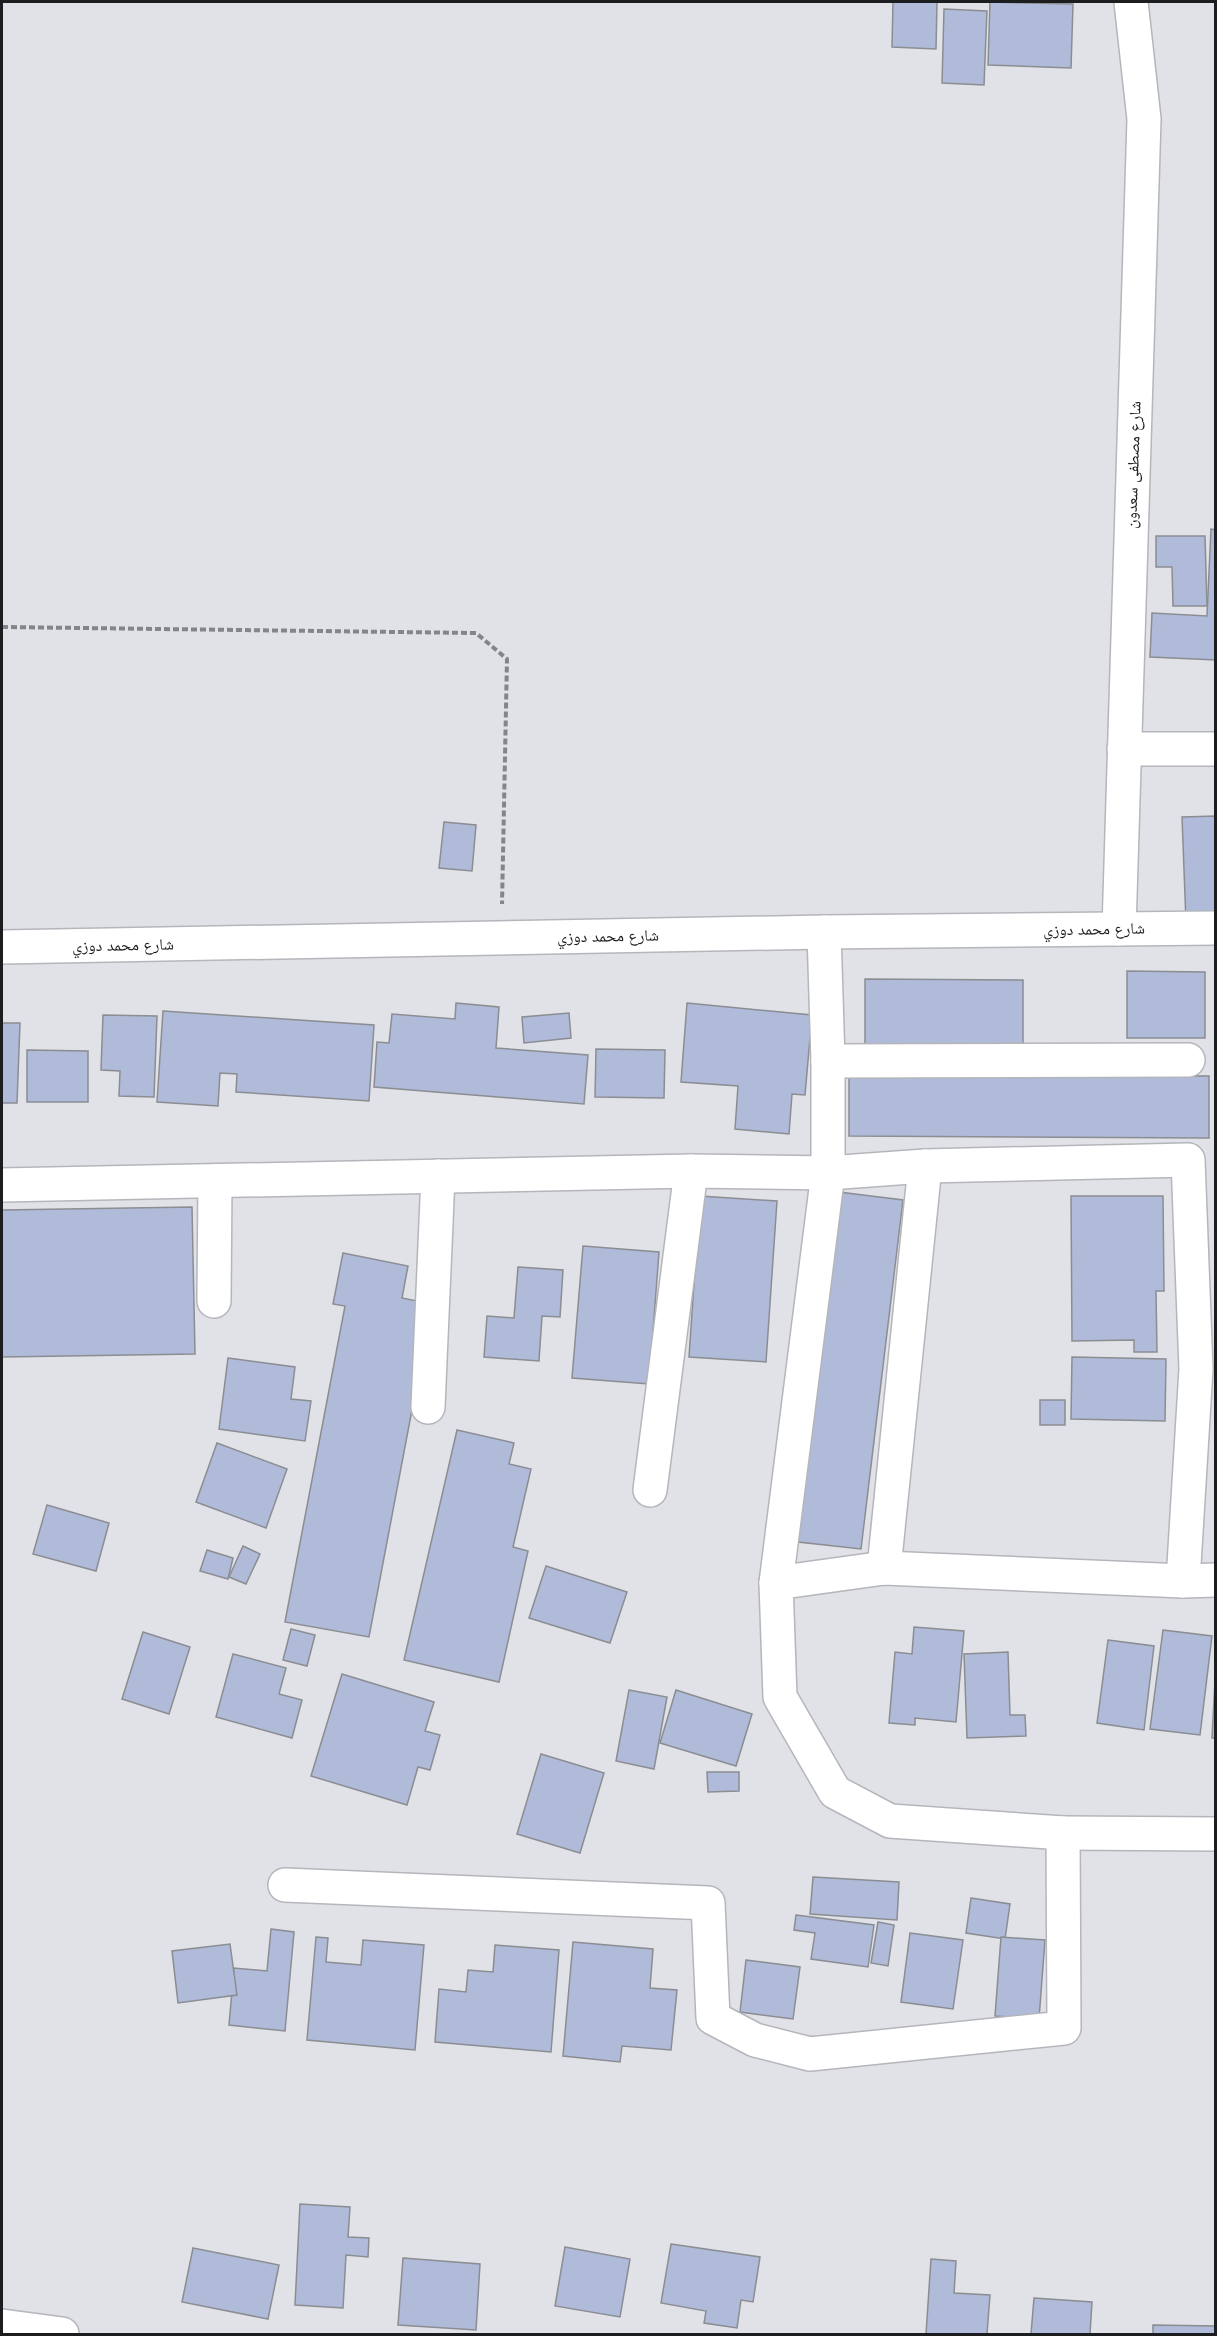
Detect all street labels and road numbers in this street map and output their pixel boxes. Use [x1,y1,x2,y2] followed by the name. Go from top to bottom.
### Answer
[1122,401,1146,529] street label: شارع مصطفى سعدون
[1043,920,1145,942] street label: شارع محمد دوزي
[557,927,659,949] street label: شارع محمد دوزي
[72,936,174,958] street label: شارع محمد دوزي

